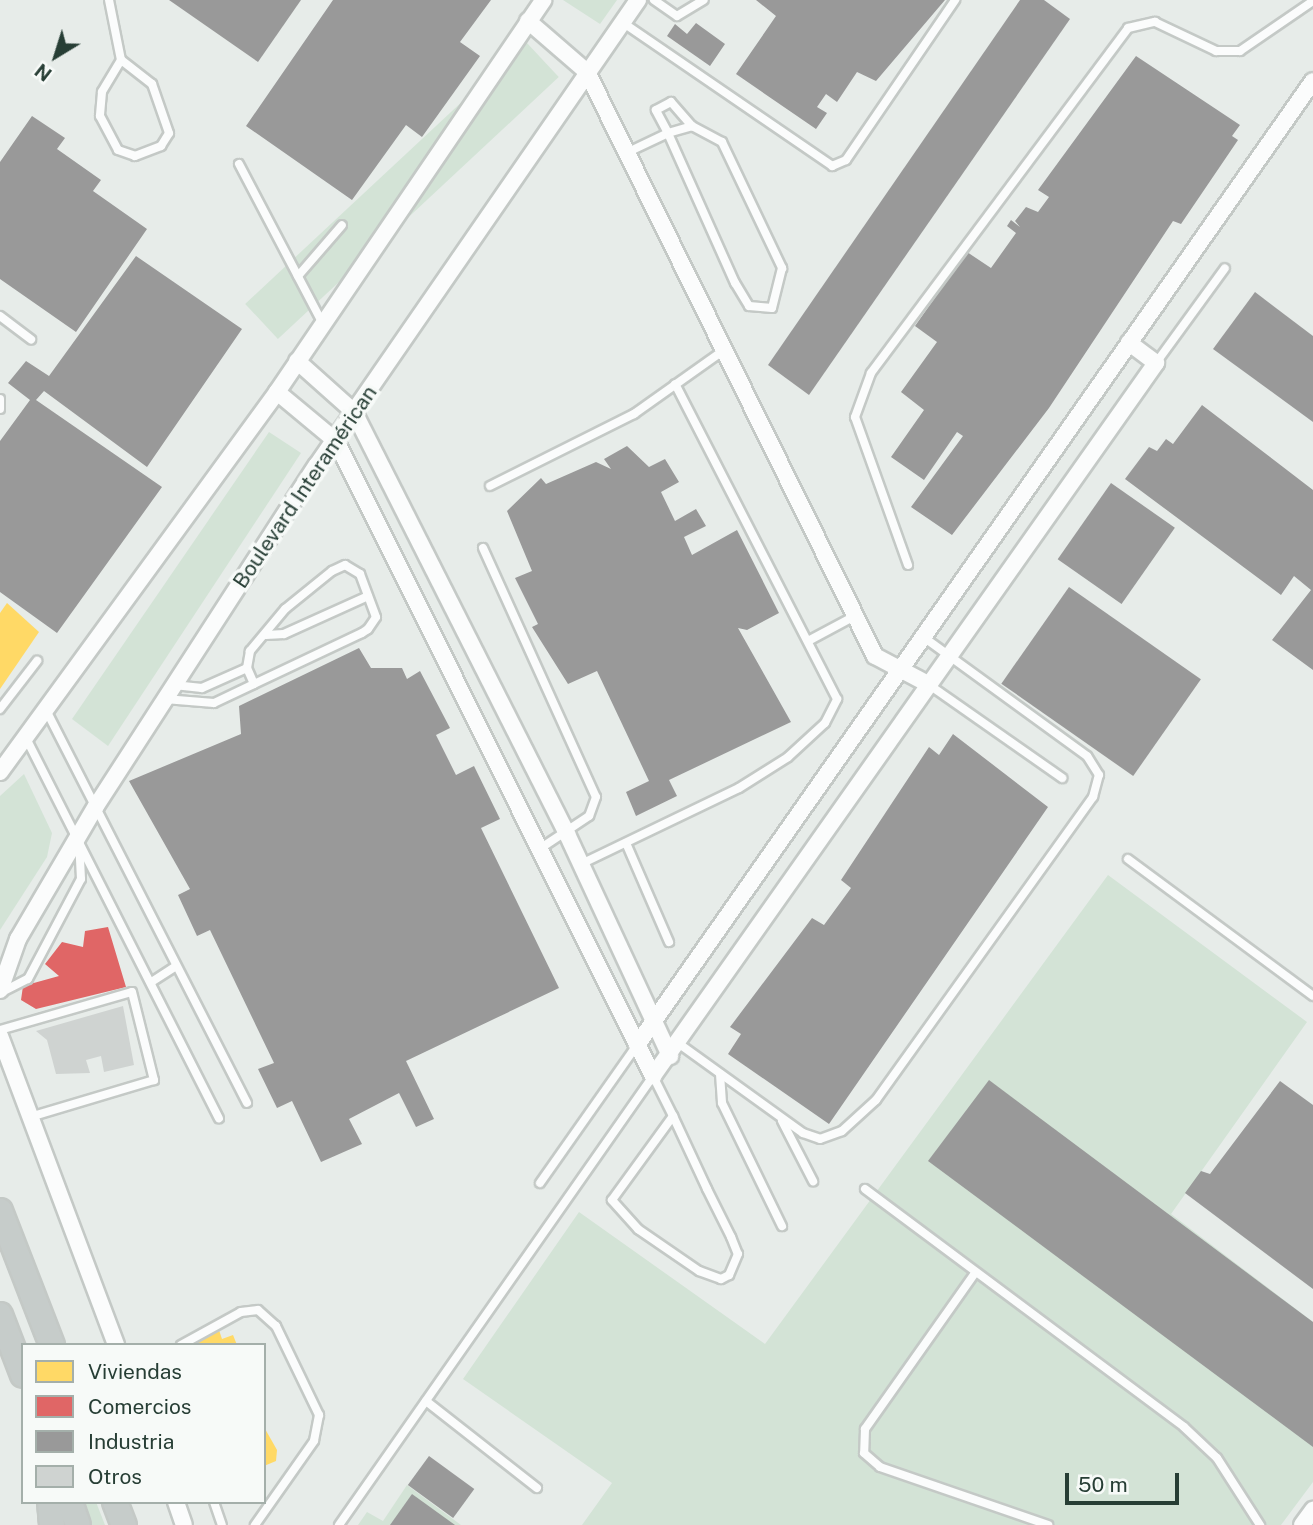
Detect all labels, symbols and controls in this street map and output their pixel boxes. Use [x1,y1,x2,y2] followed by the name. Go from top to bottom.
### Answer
[21,21,91,91] north arrow
[30,59,56,86] text: N
[228,381,382,593] street label: Boulevard Interamérican
[21,1343,266,1504] legend
[88,1359,182,1384] text: Viviendas
[88,1394,191,1419] text: Comercios
[88,1429,174,1454] text: Industria
[1068,1458,1182,1502] scale bar
[88,1464,142,1489] text: Otros
[1078,1472,1128,1497] text: 50 m

